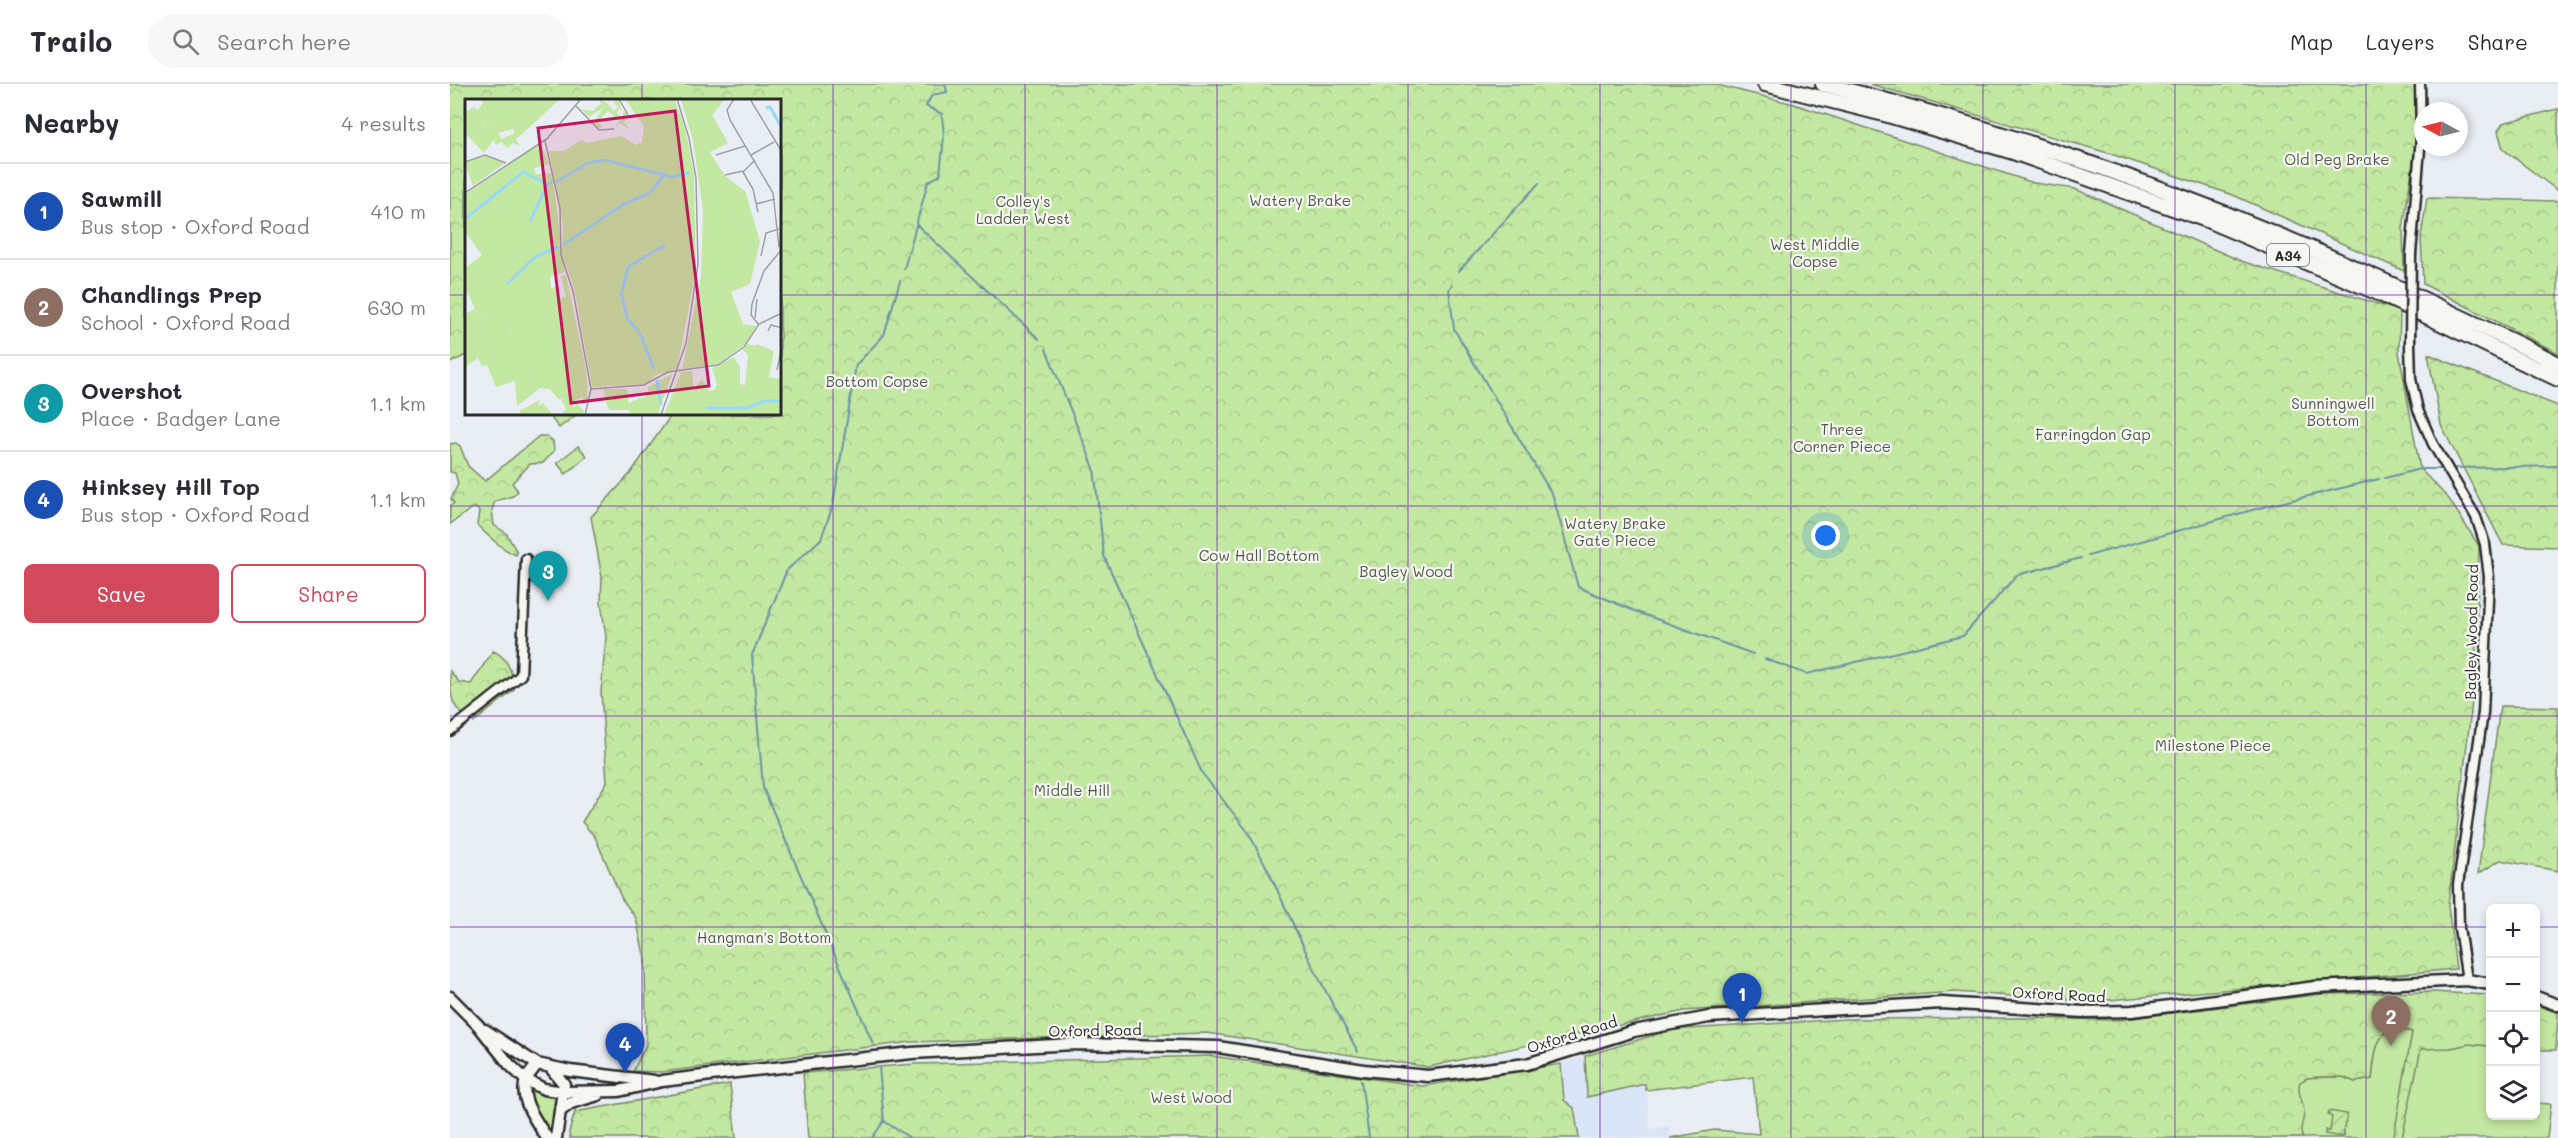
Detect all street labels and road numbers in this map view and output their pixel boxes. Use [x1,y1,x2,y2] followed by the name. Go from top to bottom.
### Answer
[2267,244,2309,266] road number: A34
[2460,564,2482,700] street label: Bagley Wood Road
[2012,982,2106,1006] street label: Oxford Road
[1524,1011,1620,1057] street label: Oxford Road
[1048,1019,1142,1041] street label: Oxford Road

